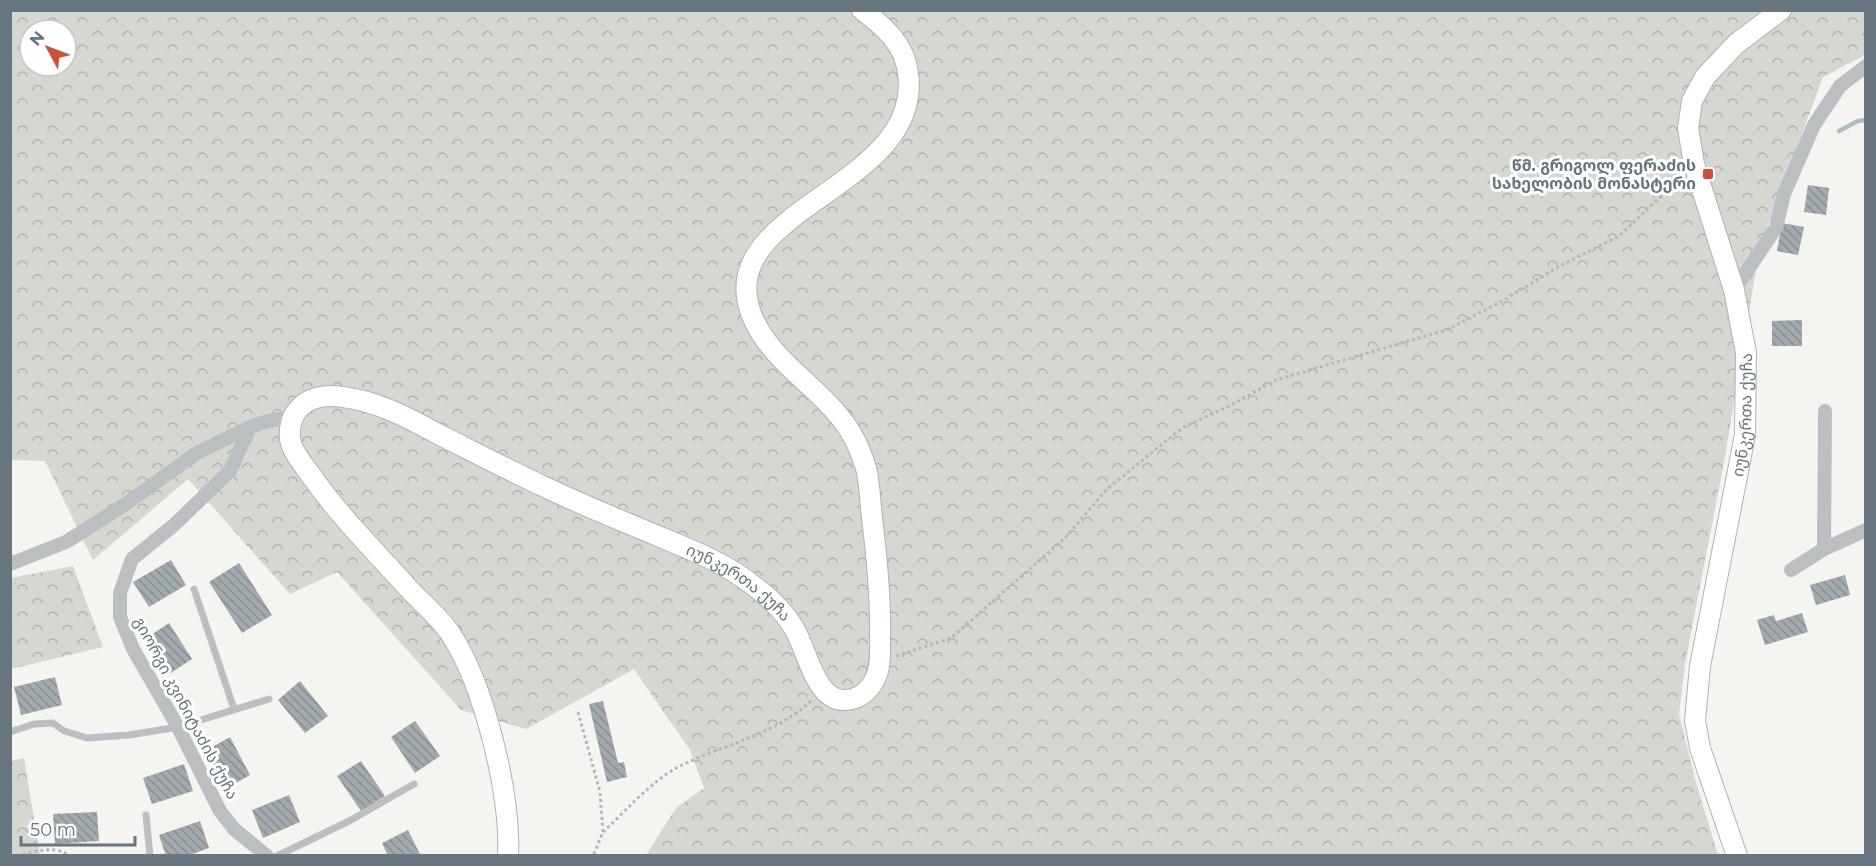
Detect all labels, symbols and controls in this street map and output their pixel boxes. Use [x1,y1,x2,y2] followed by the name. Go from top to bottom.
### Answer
[18,18,78,78] north arrow
[26,27,48,50] text: N
[1492,156,1696,194] place label: წმ. გრიგოლ ფერაძის სახელობის მონასტერი
[1701,167,1715,181] marker: წმ. გრიგოლ ფერაძის სახელობის მონასტერი
[1728,353,1755,478] street label: იუნკერთა ქუჩა
[684,540,795,625] street label: იუნკერთა ქუჩა
[130,614,242,802] street label: გიორგი კვინიტაძის ქუჩა
[21,809,135,847] scale bar
[30,819,76,841] text: 50 m

